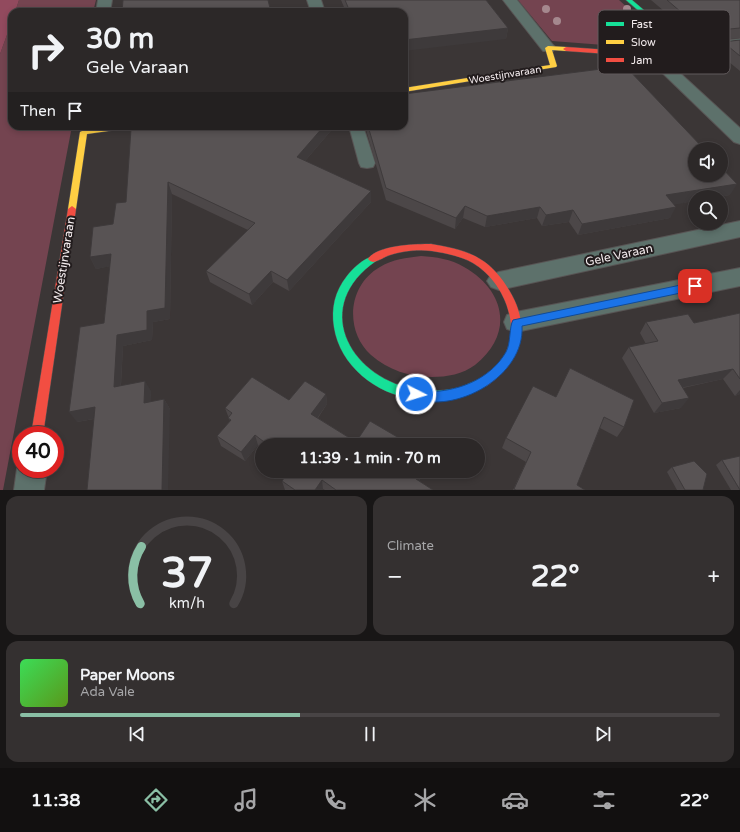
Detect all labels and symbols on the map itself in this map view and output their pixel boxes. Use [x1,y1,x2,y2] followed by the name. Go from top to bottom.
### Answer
[598,10,730,74] legend
[631,18,652,31] text: Fast
[631,36,656,49] text: Slow
[631,54,652,67] text: Jam
[468,63,542,87] street label: Woestijnvaraan
[50,216,78,304] street label: Woestijnvaraan
[584,241,654,269] street label: Gele Varaan
[678,269,712,303] pin
[395,373,437,415] position arrow
[12,426,64,478] speed limit sign: 40

